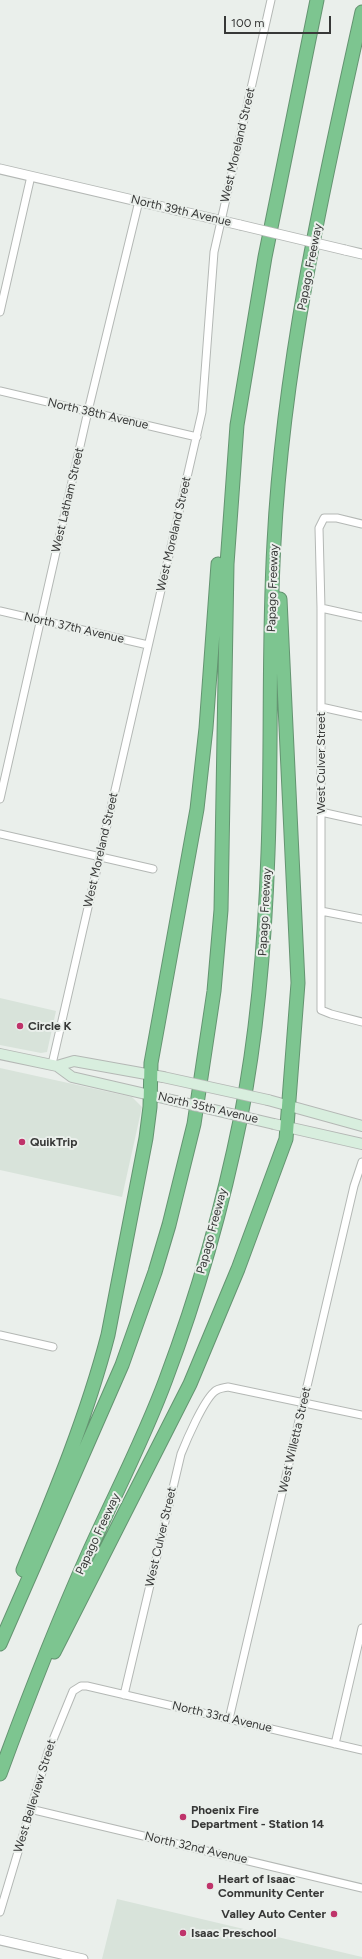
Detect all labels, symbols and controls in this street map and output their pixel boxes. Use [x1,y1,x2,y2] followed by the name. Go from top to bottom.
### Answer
[226,8,333,34] scale bar
[231,16,265,30] text: 100 m
[218,86,258,204] street label: West Moreland Street
[129,192,233,230] street label: North 39th Avenue
[295,222,325,312] street label: Papago Freeway
[46,395,150,433] street label: North 38th Avenue
[49,446,87,554] street label: West Latham Street
[154,475,194,593] street label: West Moreland Street
[264,544,282,632] street label: Papago Freeway
[23,609,125,647] street label: North 37th Avenue
[314,712,328,814] street label: West Culver Street
[81,791,121,909] street label: West Moreland Street
[256,868,274,956] street label: Papago Freeway
[28,1019,71,1033] place label: Circle K
[15,1021,25,1031] marker: Circle K
[156,1089,260,1127] street label: North 35th Avenue
[30,1135,77,1149] place label: QuikTrip
[17,1137,27,1147] marker: QuikTrip
[194,1187,230,1275] street label: Papago Freeway
[276,1386,314,1494] street label: West Willetta Street
[143,1486,179,1588] street label: West Culver Street
[73,1491,123,1577] street label: Papago Freeway
[171,1698,273,1736] street label: North 33rd Avenue
[11,1738,59,1854] street label: West Belleview Street
[191,1803,324,1831] place label: Phoenix Fire Department - Station 14
[178,1812,188,1822] marker: Phoenix Fire Department - Station 14
[143,1829,249,1867] street label: North 32nd Avenue
[218,1872,324,1900] place label: Heart of Isaac Community Center
[205,1881,215,1891] marker: Heart of Isaac Community Center
[221,1907,326,1921] place label: Valley Auto Center
[329,1909,339,1919] marker: Valley Auto Center
[191,1926,277,1940] place label: Isaac Preschool
[178,1928,188,1938] marker: Isaac Preschool

